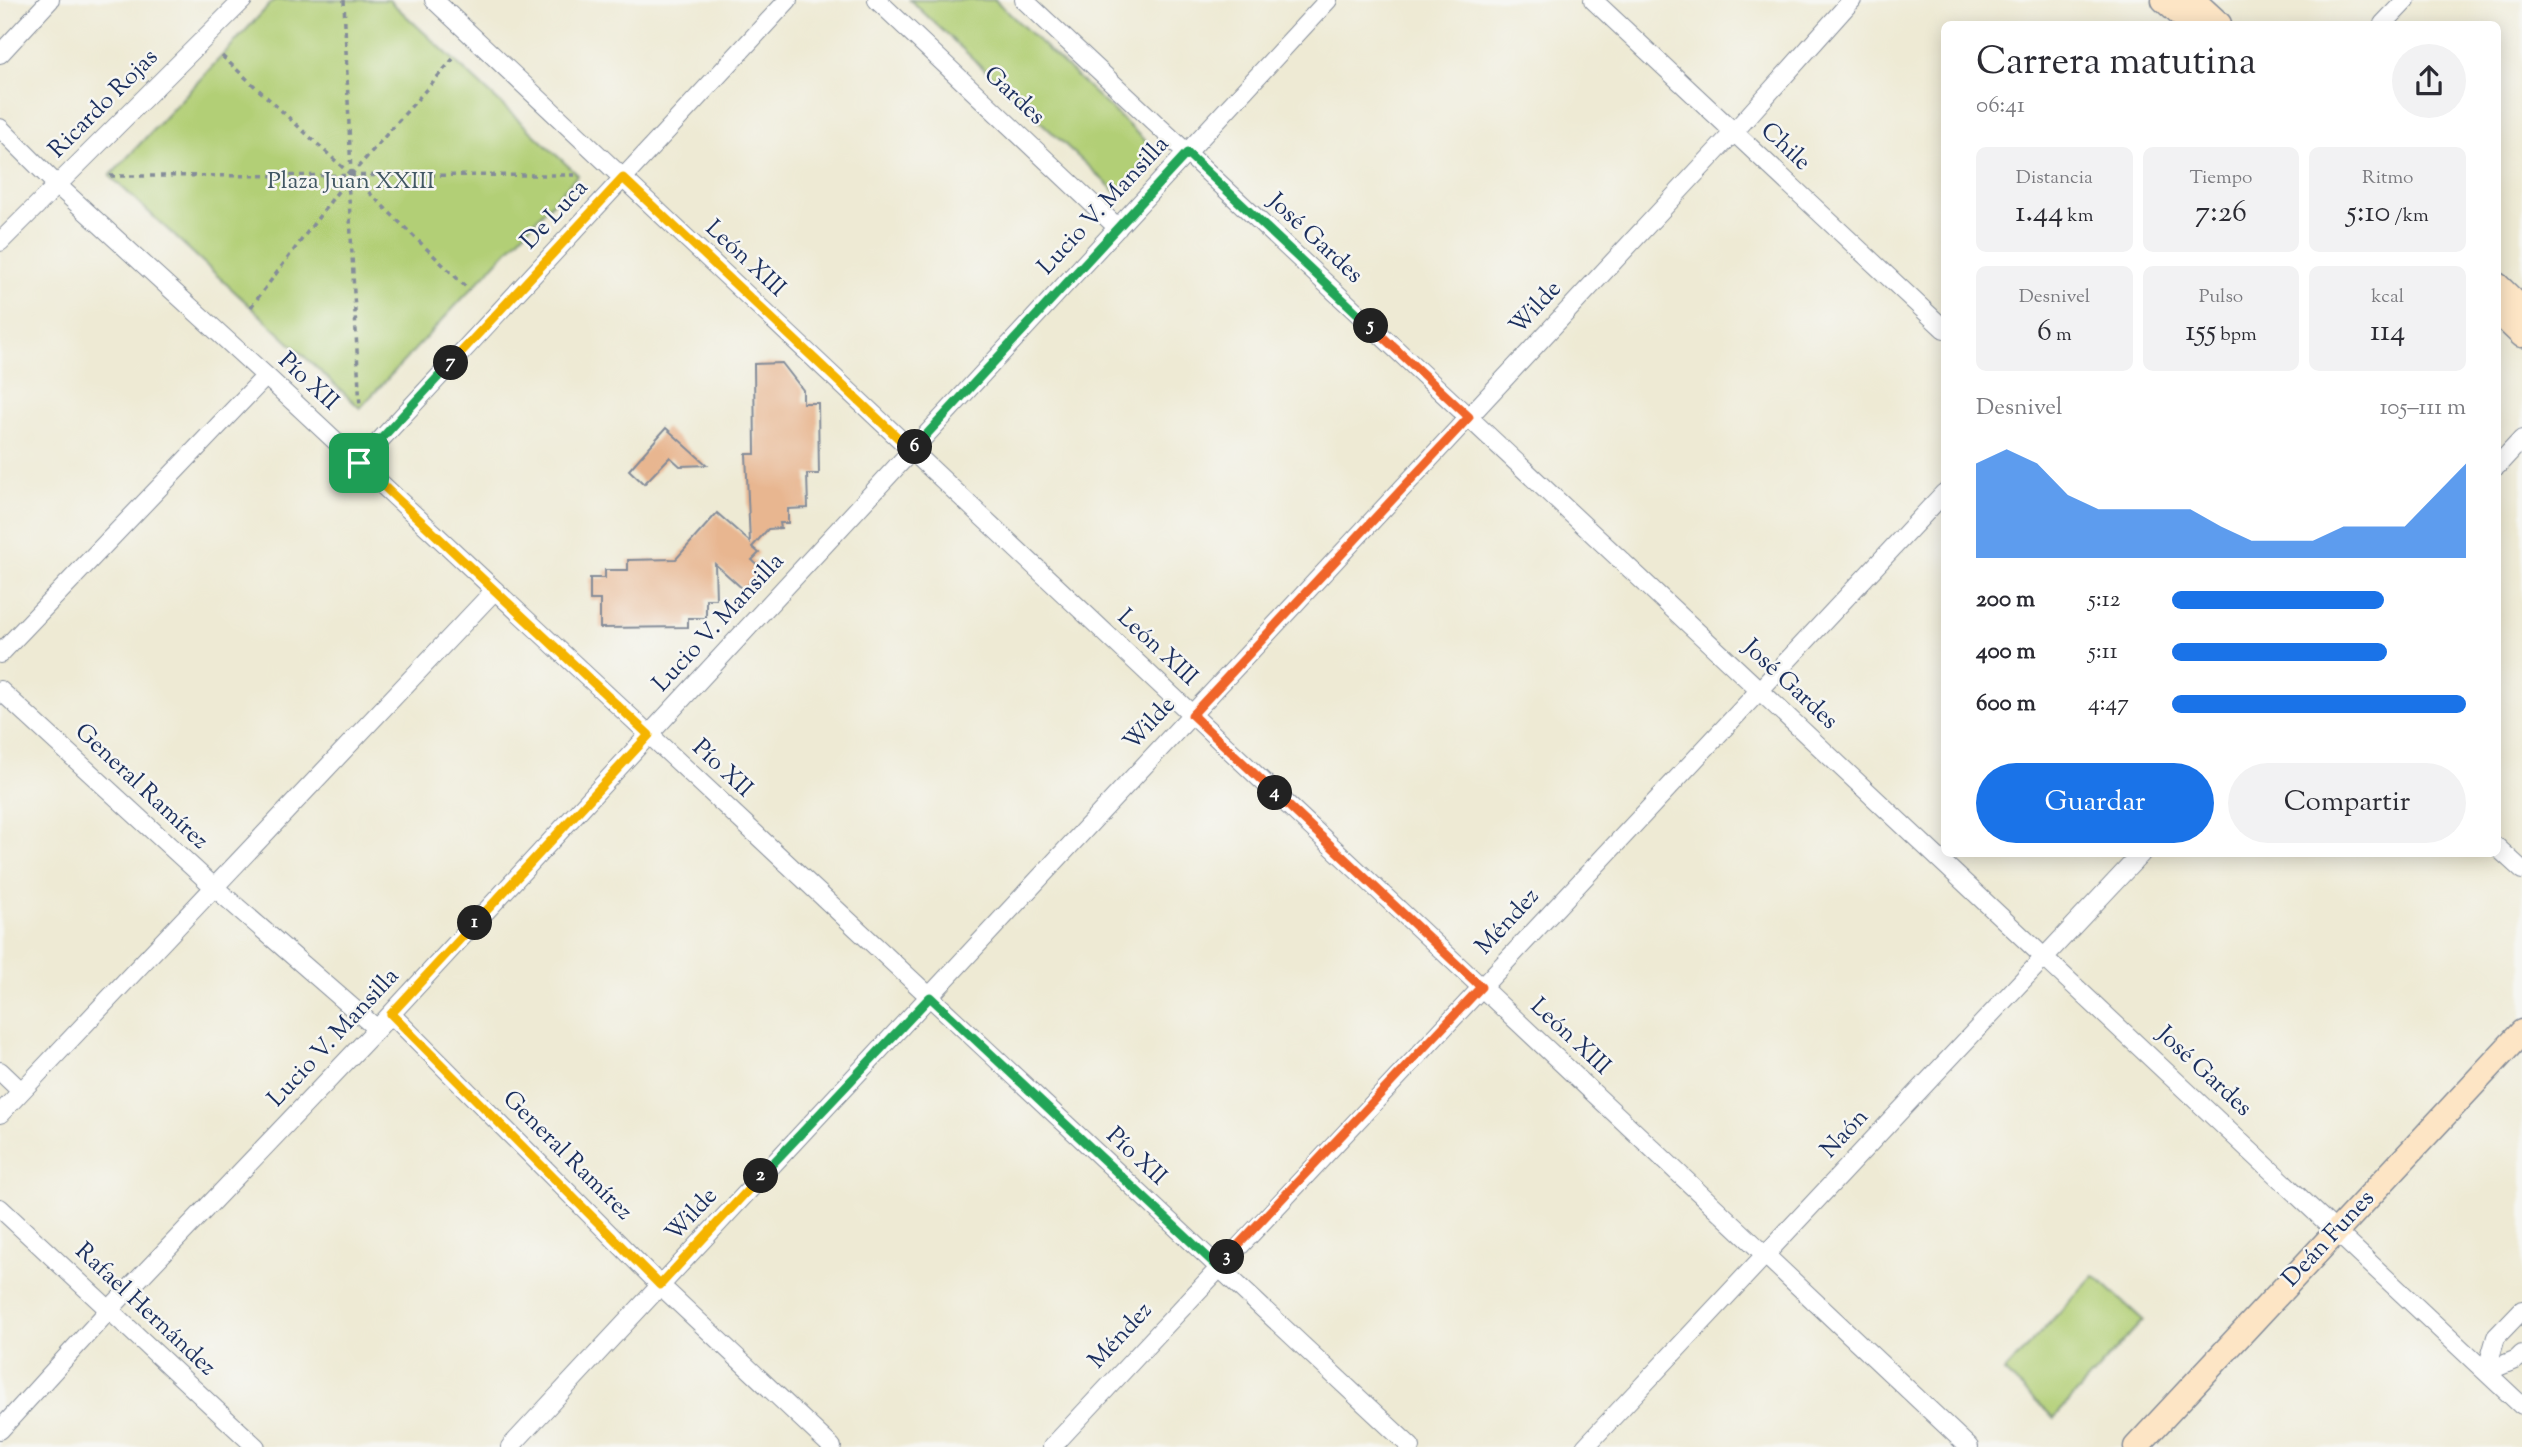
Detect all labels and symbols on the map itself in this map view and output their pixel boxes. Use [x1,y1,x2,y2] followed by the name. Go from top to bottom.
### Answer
[42,42,166,166] street label: Ricardo Rojas
[976,59,1052,133] street label: Gardes
[1752,115,1818,179] street label: Chile
[1030,129,1178,283] street label: Lucio V. Mansilla
[267,165,435,199] park label: Plaza Juan XXIII
[513,172,597,258] street label: De Luca
[1258,185,1370,292] street label: José Gardes
[697,213,793,306] street label: León XIII
[1502,273,1570,343] street label: Wilde
[1354,308,1388,344] pin: 5
[270,345,346,419] street label: Pío XII
[434,346,468,380] pin: 7
[898,430,932,464] pin: 6
[329,433,389,493] pin
[645,546,793,700] street label: Lucio V. Mansilla
[1109,602,1205,695] street label: León XIII
[1733,631,1845,738] street label: José Gardes
[1116,689,1184,759] street label: Wilde
[67,716,215,858] street label: General Ramírez
[684,732,760,806] street label: Pío XII
[1258,776,1292,810] pin: 4
[1468,881,1548,963] street label: Méndez
[458,906,492,940] pin: 1
[260,961,408,1115] street label: Lucio V. Mansilla
[1522,991,1618,1084] street label: León XIII
[2147,1018,2259,1125] street label: José Gardes
[494,1083,640,1229] street label: General Ramírez
[1813,1102,1877,1166] street label: Naón
[1098,1120,1174,1194] street label: Pío XII
[744,1158,778,1194] pin: 2
[658,1180,726,1250] street label: Wilde
[2275,1183,2383,1295] street label: Deán Funes
[67,1235,223,1385] street label: Rafael Hernández
[1210,1240,1244,1274] pin: 3
[1081,1295,1161,1377] street label: Méndez

